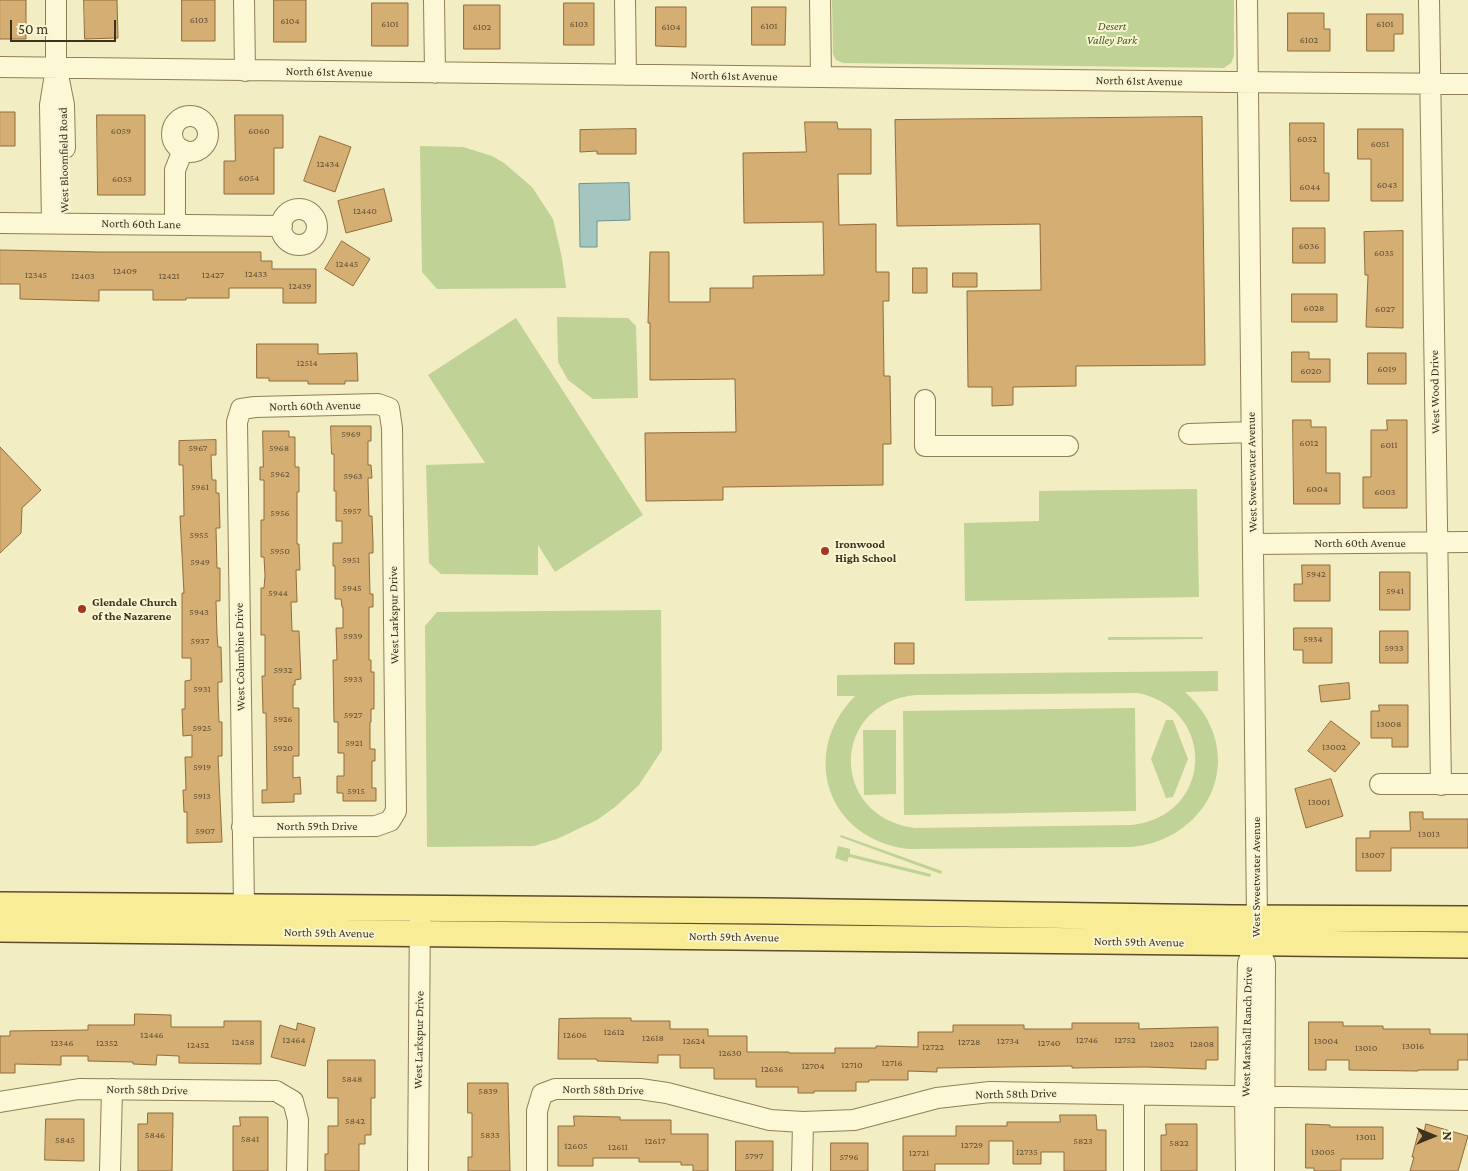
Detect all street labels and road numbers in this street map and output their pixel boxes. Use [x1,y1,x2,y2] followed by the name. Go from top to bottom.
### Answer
[285,64,373,80] street label: North 61st Avenue
[690,68,778,84] street label: North 61st Avenue
[1095,73,1183,89] street label: North 61st Avenue
[56,107,72,213] street label: West Bloomfield Road
[101,216,181,232] street label: North 60th Lane
[1427,350,1443,434] street label: West Wood Drive
[269,398,361,414] street label: North 60th Avenue
[1244,412,1260,532] street label: West Sweetwater Avenue
[1314,536,1406,550] street label: North 60th Avenue
[386,566,402,664] street label: West Larkspur Drive
[232,603,248,711] street label: West Columbine Drive
[1249,817,1263,937] street label: West Sweetwater Avenue
[276,819,358,833] street label: North 59th Drive
[284,925,374,941] street label: North 59th Avenue
[689,929,779,945] street label: North 59th Avenue
[1094,934,1184,950] street label: North 59th Avenue
[1239,967,1255,1097] street label: West Marshall Ranch Drive
[411,991,427,1089] street label: West Larkspur Drive
[106,1082,188,1098] street label: North 58th Drive
[562,1082,644,1098] street label: North 58th Drive
[975,1086,1057,1102] street label: North 58th Drive

